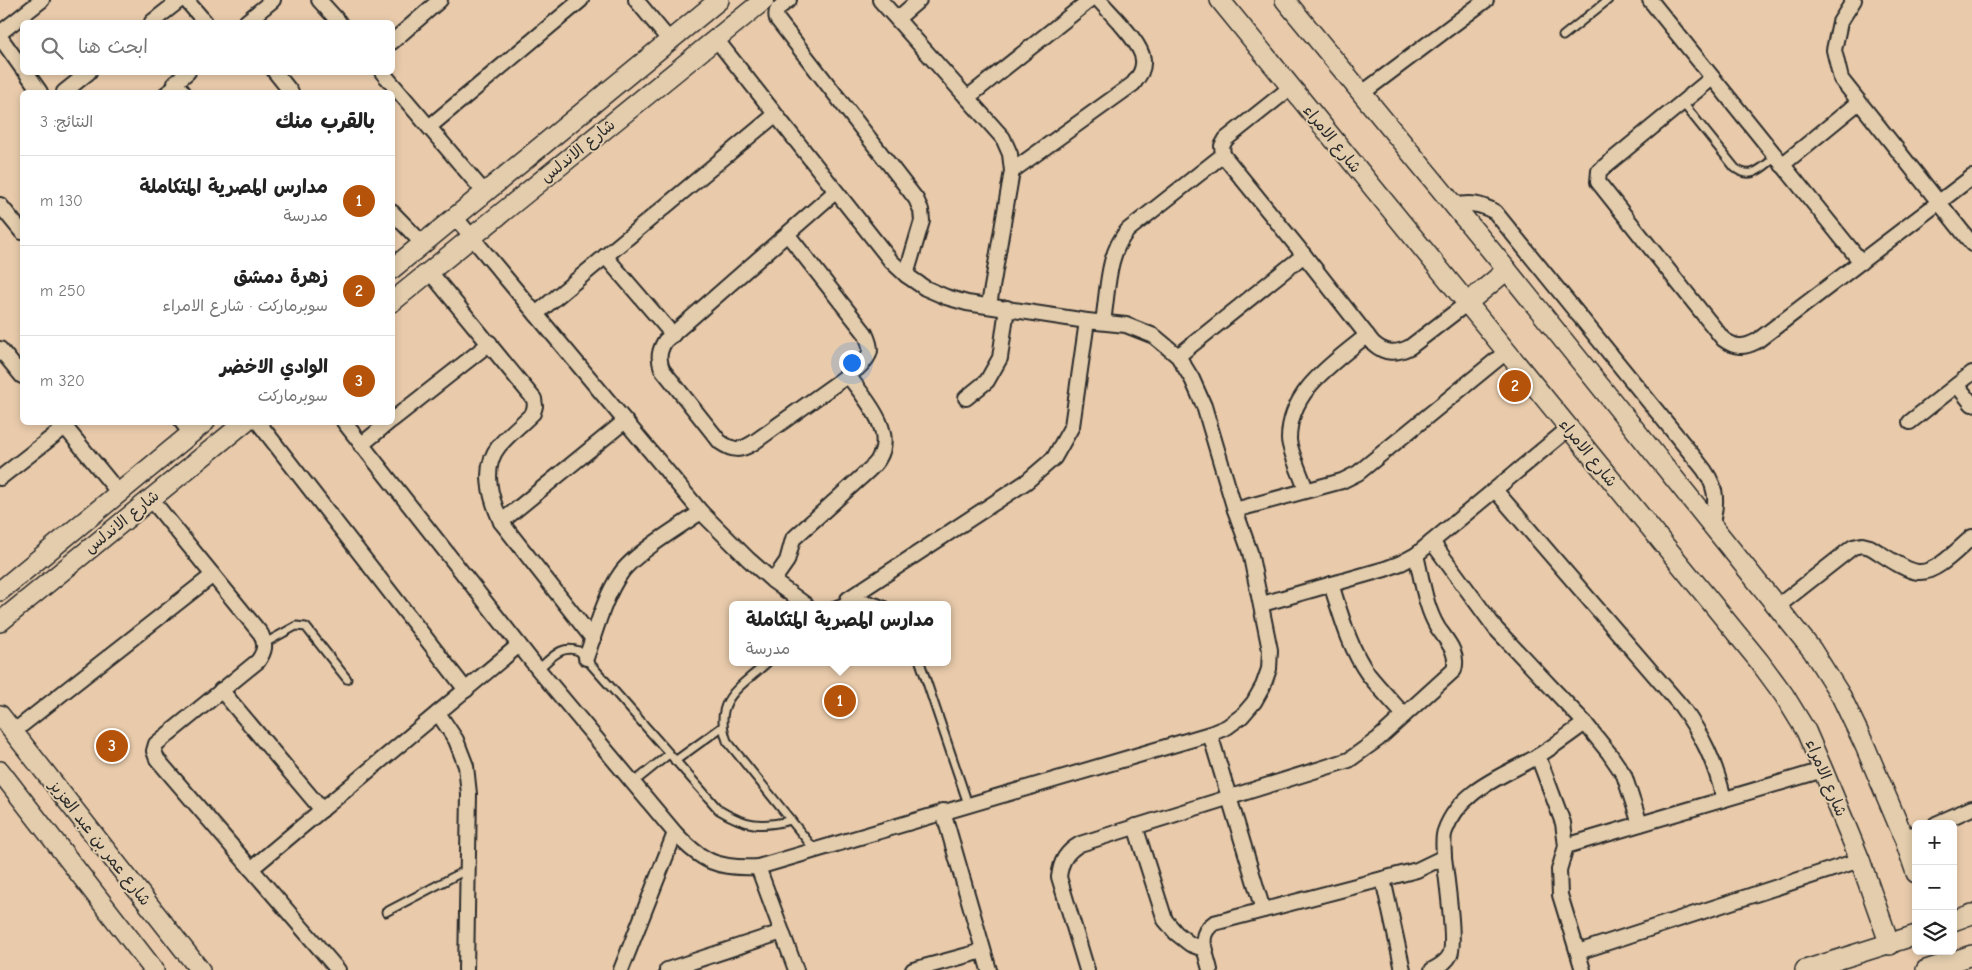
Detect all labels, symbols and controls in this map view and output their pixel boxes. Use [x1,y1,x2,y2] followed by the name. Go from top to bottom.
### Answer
[20,20,395,75] search box
[38,34,66,62] icon: search
[78,36,148,58] text: ابحث هنا
[1298,102,1365,178] street label: شارع الامراء
[275,109,375,133] text: بالقرب منك
[40,113,93,131] text: النتائج: 3
[537,116,620,188] street label: شارع الاندلس
[139,176,328,198] text: مدارس المصرية المتكاملة
[40,192,83,210] text: 130 m
[356,192,362,210] text: 1
[283,207,328,225] text: مدرسة
[233,266,328,288] text: زهرة دمشق
[40,282,85,300] text: 250 m
[355,282,363,300] text: 2
[163,297,328,315] text: سوبرماركت · شارع الامراء
[839,350,865,376] your location
[220,356,328,378] text: الوادي الاخضر
[1499,367,1531,405] pin: 2
[40,372,85,390] text: 320 m
[355,372,363,390] text: 3
[258,387,328,405] text: سوبرماركت
[1554,416,1621,492] street label: شارع الامراء
[81,487,164,559] street label: شارع الاندلس
[729,601,951,666] popup
[746,609,934,631] text: مدارس المصرية المتكاملة
[746,640,790,658] text: مدرسة
[824,682,856,720] pin: 1
[96,727,128,765] pin: 3
[1800,737,1850,820] street label: شارع الامراء
[43,775,154,910] street label: شارع عمر بن عبد العزيز
[1912,820,1957,955] map controls
[1912,820,1957,865] button: +
[1912,865,1957,910] button: −
[1912,910,1957,955] button: layers

